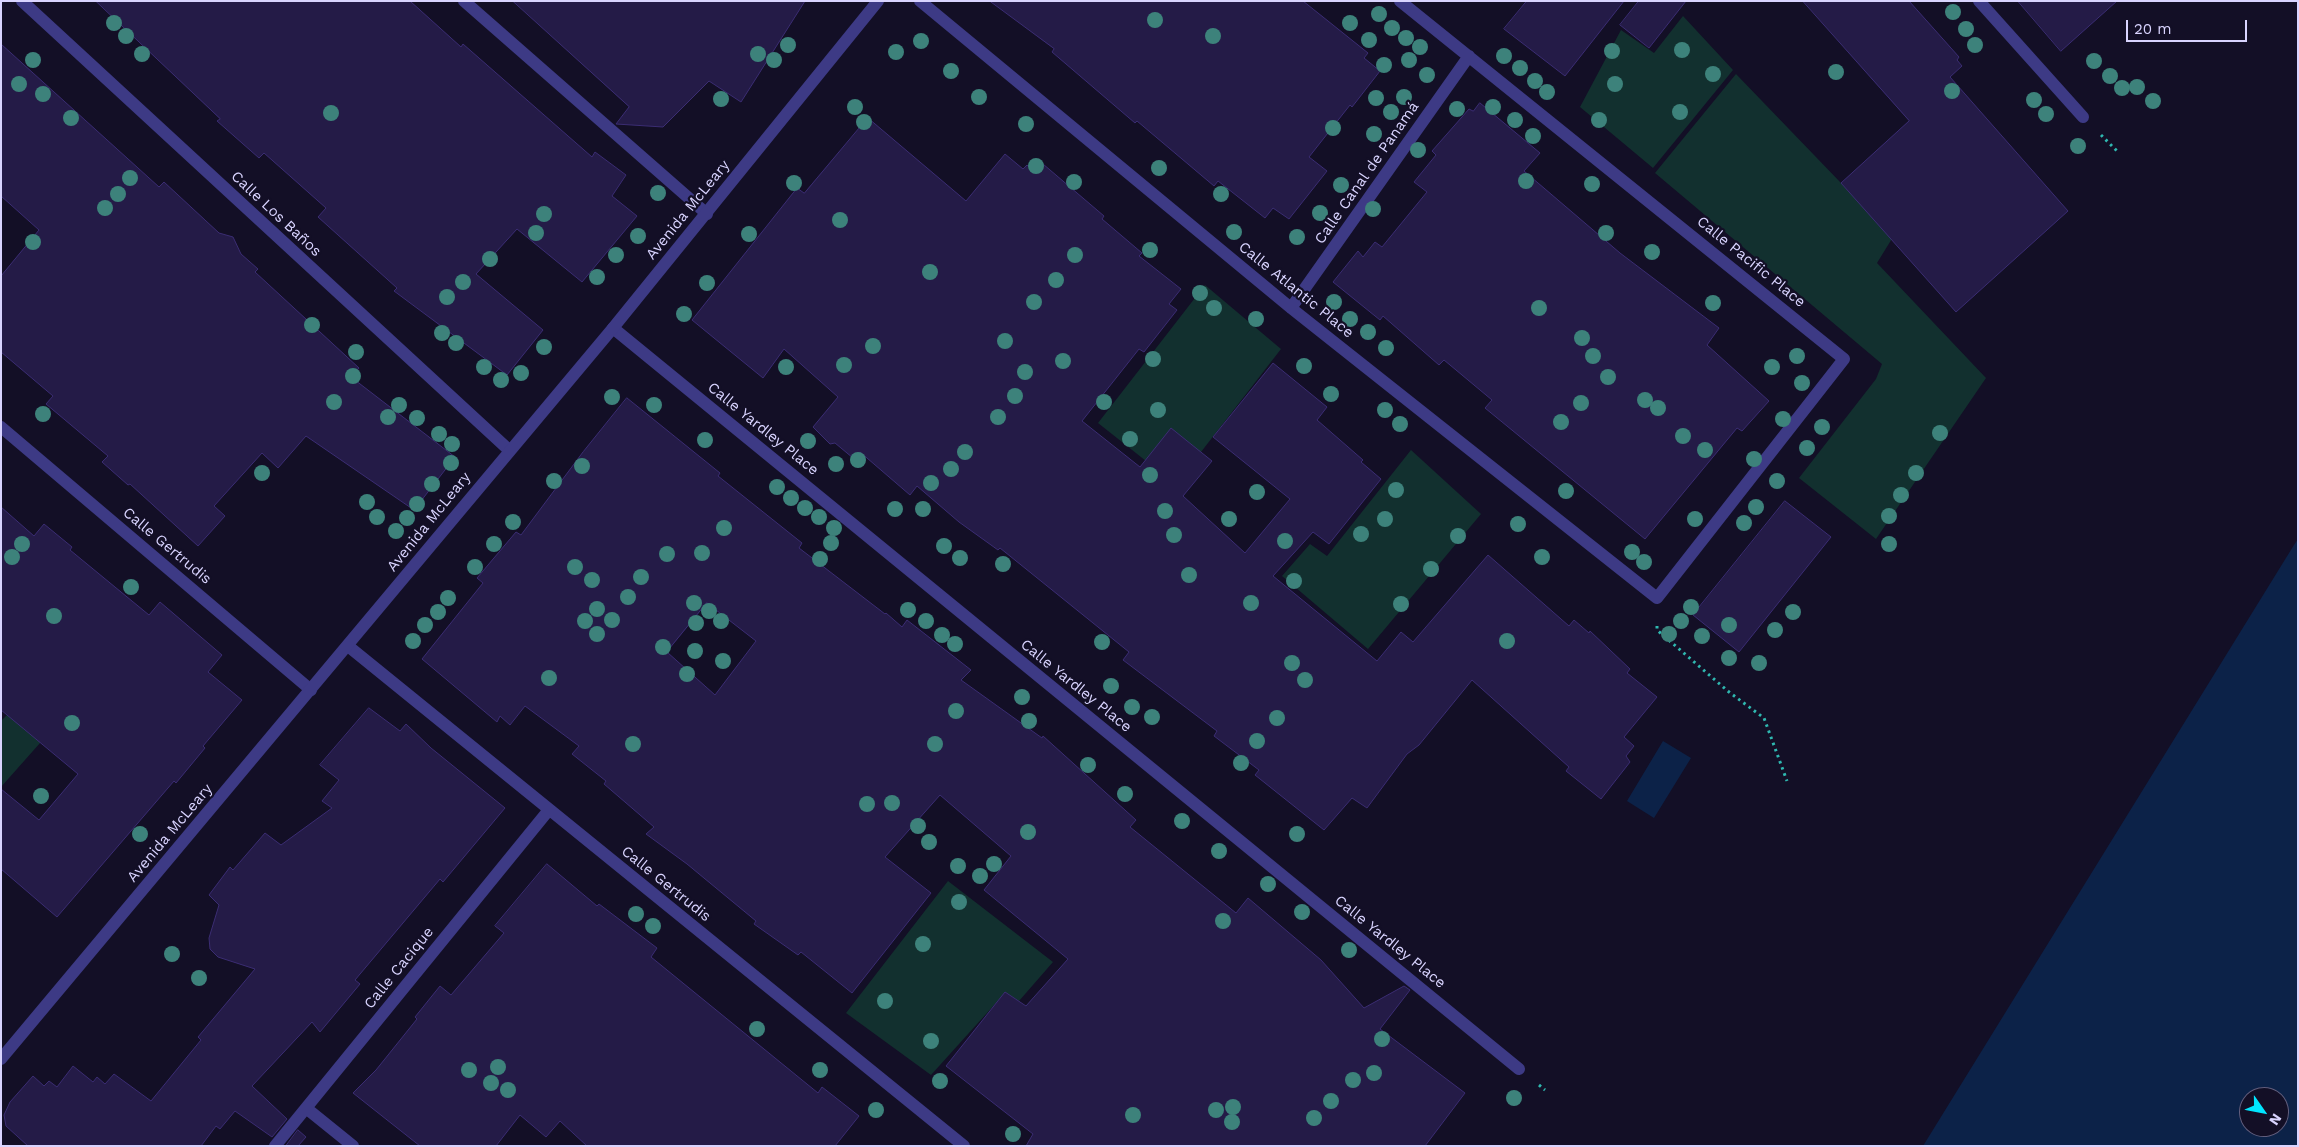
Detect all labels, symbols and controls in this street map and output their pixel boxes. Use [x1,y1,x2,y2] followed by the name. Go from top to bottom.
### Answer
[2129,10,2250,42] scale bar
[2134,20,2172,38] text: 20 m
[1311,98,1423,248] street label: Calle Canal de Panamá
[642,157,734,263] street label: Avenida McLeary
[227,168,325,260] street label: Calle Los Baños
[1693,213,1809,311] street label: Calle Pacific Place
[1235,238,1357,342] street label: Calle Atlantic Place
[704,379,822,479] street label: Calle Yardley Place
[383,469,475,575] street label: Avenida McLeary
[119,504,215,588] street label: Calle Gertrudis
[1017,636,1135,736] street label: Calle Yardley Place
[124,780,216,886] street label: Avenida McLeary
[618,842,714,926] street label: Calle Gertrudis
[1331,892,1449,992] street label: Calle Yardley Place
[360,923,438,1013] street label: Calle Cacique
[2239,1087,2289,1137] north arrow
[2266,1111,2285,1128] text: N

